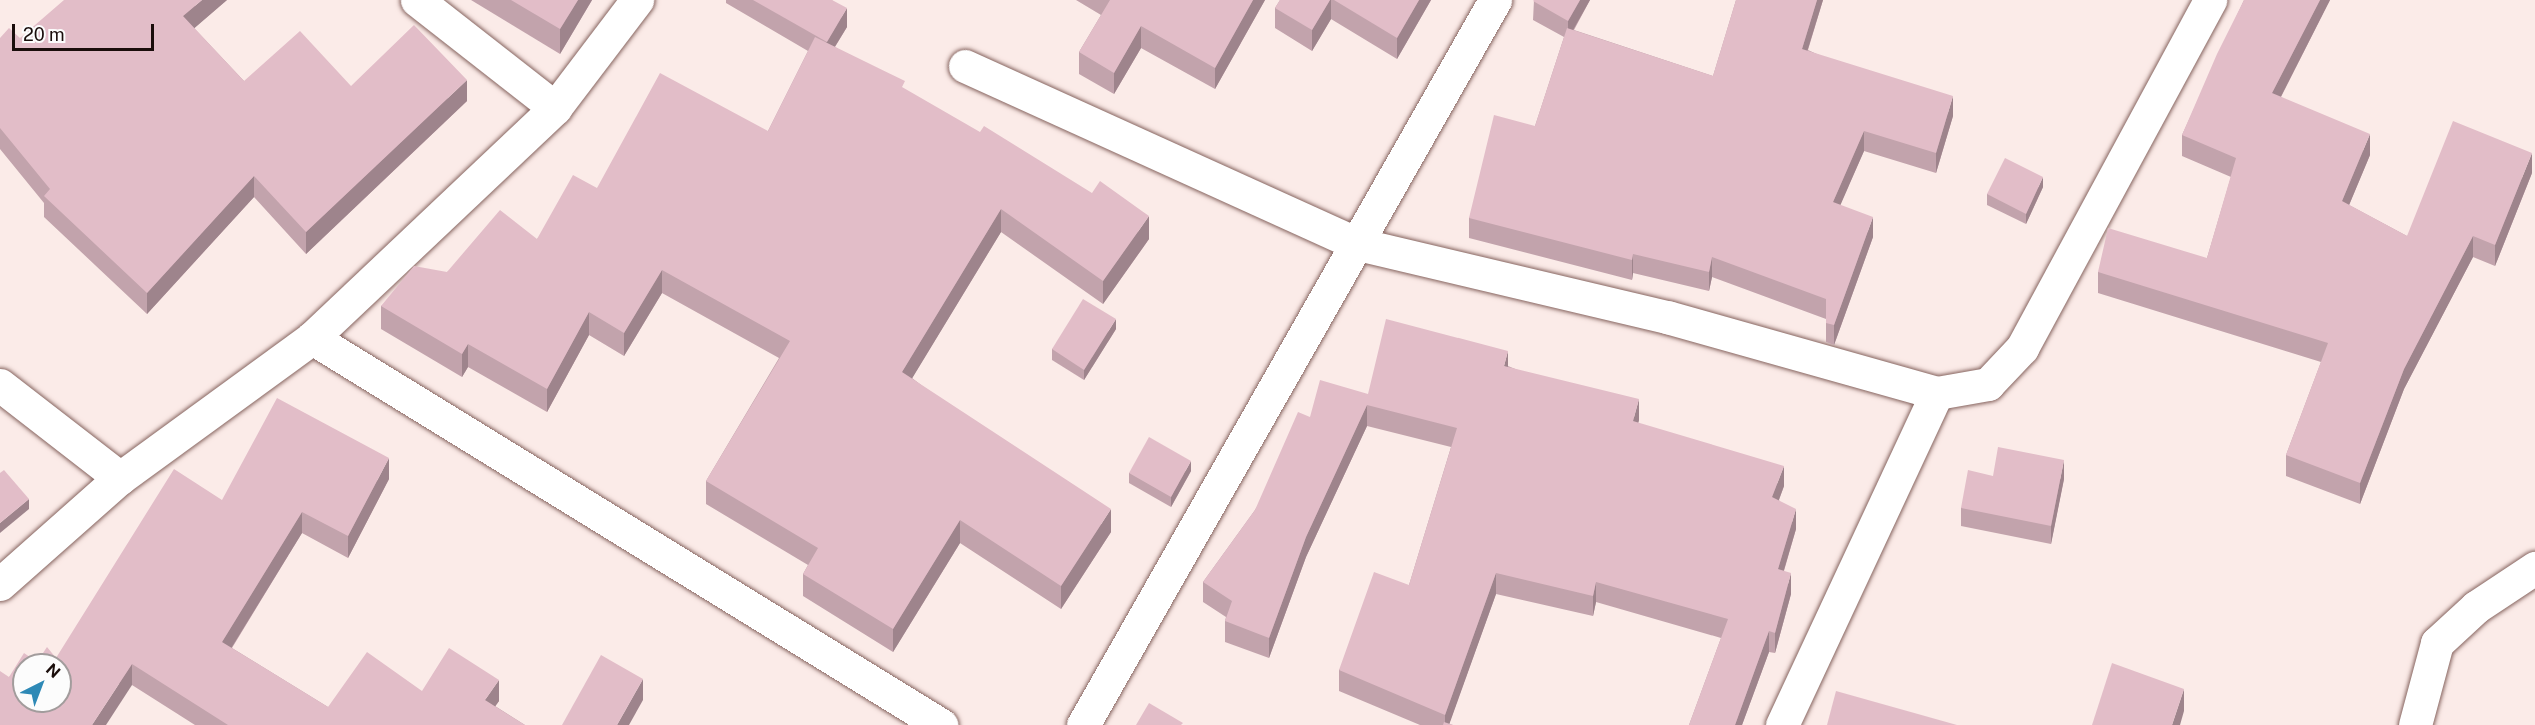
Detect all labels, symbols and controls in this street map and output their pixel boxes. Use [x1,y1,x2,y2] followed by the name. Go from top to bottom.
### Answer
[15,12,158,50] scale bar
[23,24,65,45] text: 20 m
[12,653,72,713] north arrow
[42,659,64,682] text: N

